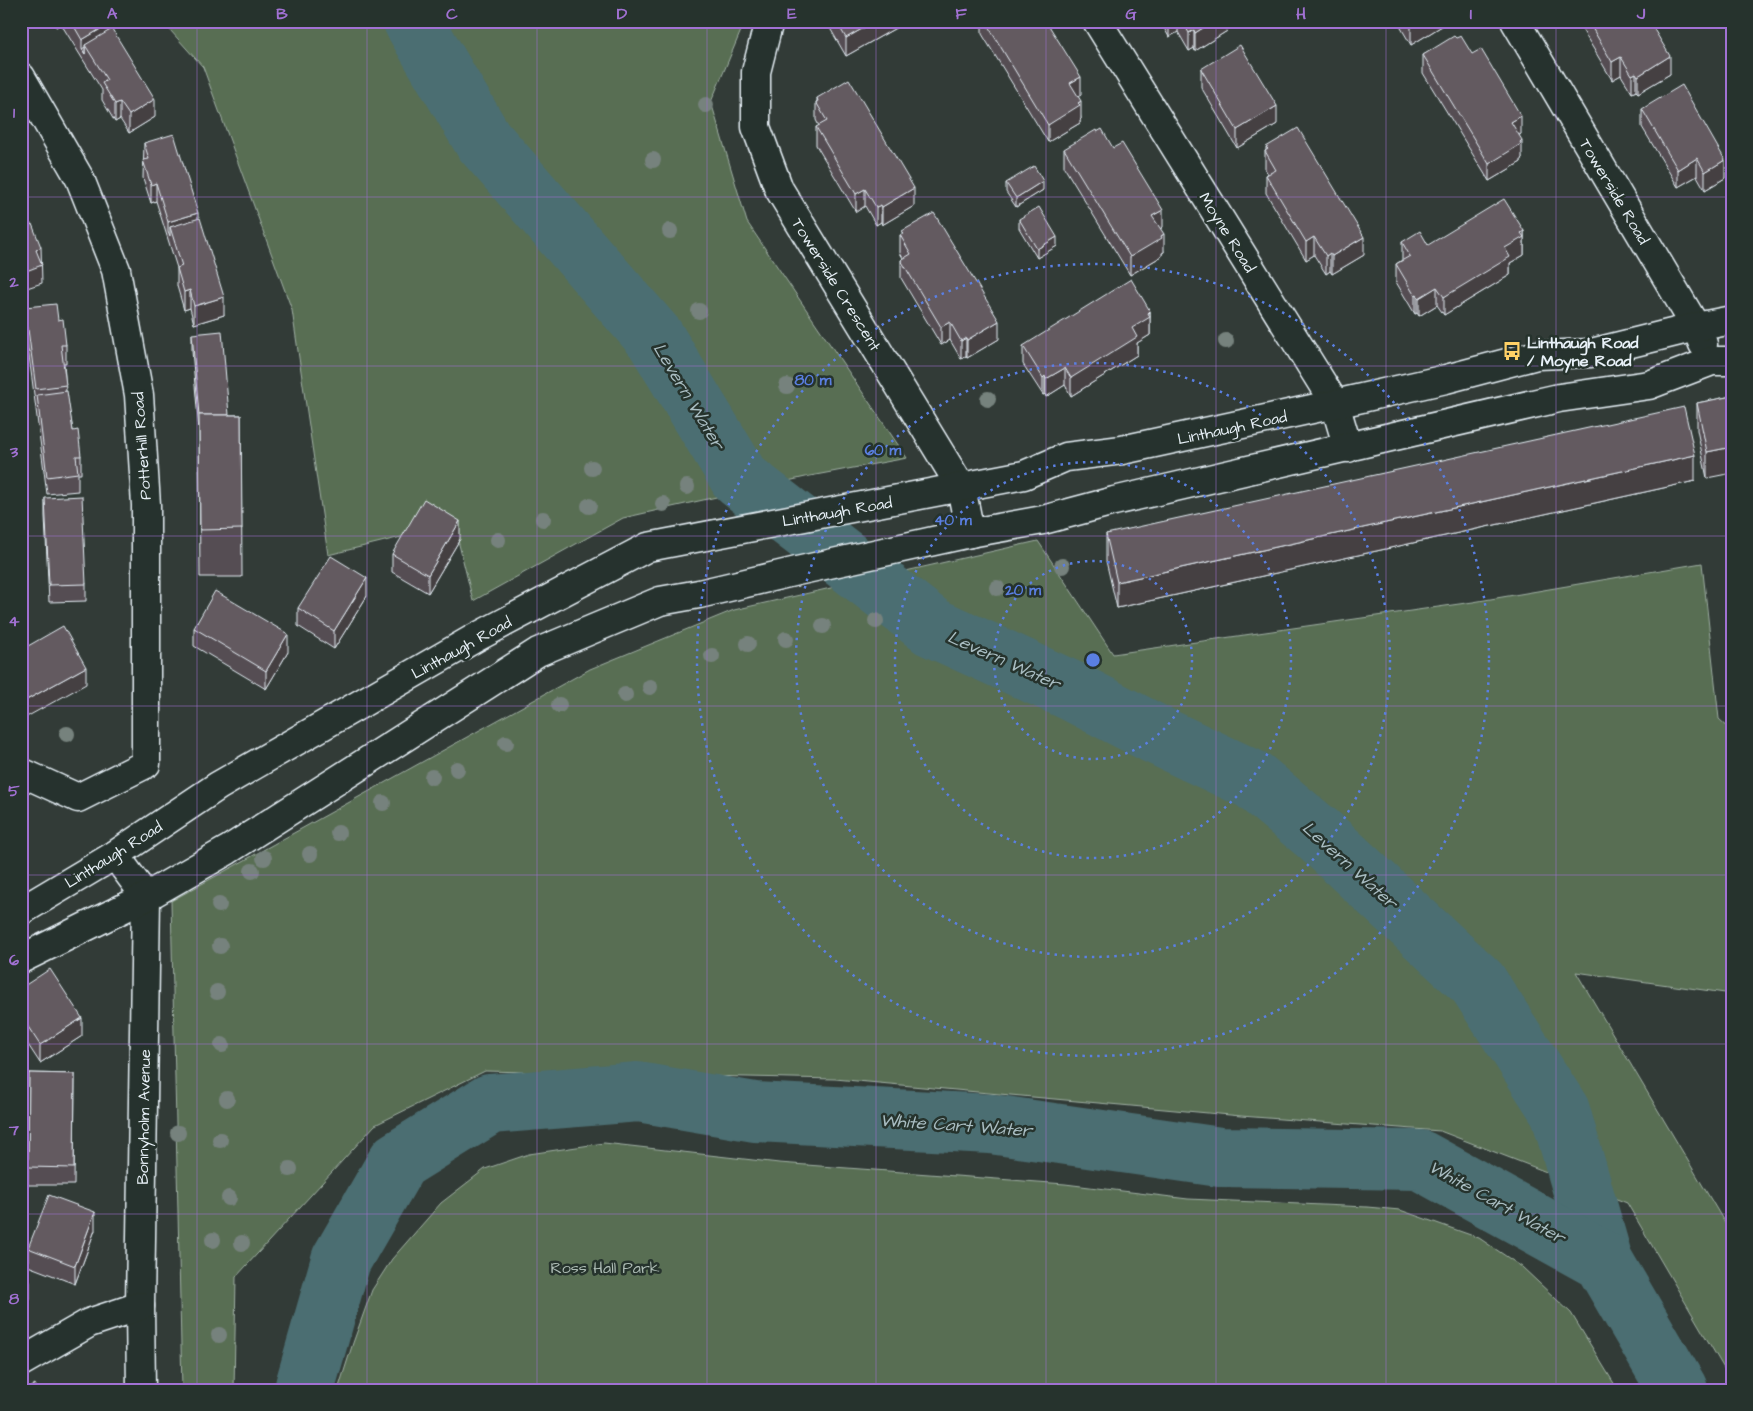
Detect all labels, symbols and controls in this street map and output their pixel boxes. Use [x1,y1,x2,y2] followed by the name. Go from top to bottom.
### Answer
[107,3,118,25] text: A
[276,3,288,25] text: B
[446,3,458,25] text: C
[617,3,628,25] text: D
[787,3,797,25] text: E
[955,3,967,25] text: F
[1125,3,1137,25] text: G
[1296,3,1306,25] text: H
[1470,3,1472,25] text: I
[1636,3,1646,25] text: J
[13,102,16,124] text: 1
[1574,134,1654,249] street label: Towerside Road
[1193,188,1261,277] street label: Moyne Road
[786,214,886,356] street label: Towerside Crescent
[8,271,19,293] text: 2
[1527,332,1639,373] place label: Linthaugh Road / Moyne Road
[647,338,731,456] water label: Levern Water
[1501,340,1523,362] bus stop icon: Linthaugh Road / Moyne Road
[795,370,832,391] text: 80 m
[127,391,157,501] street label: Potterhill Road
[1175,406,1289,451] street label: Linthaugh Road
[865,440,902,461] text: 60 m
[9,441,19,463] text: 3
[780,491,894,533] street label: Linthaugh Road
[934,510,972,531] text: 40 m
[1004,580,1041,601] text: 20 m
[9,610,20,632] text: 4
[407,611,516,685] street label: Linthaugh Road
[944,625,1066,697] water label: Levern Water
[1084,651,1102,669] centre of rings
[8,780,20,802] text: 5
[60,816,167,895] street label: Linthaugh Road
[1297,816,1404,916] water label: Levern Water
[9,949,19,971] text: 6
[132,1049,157,1185] street label: Bonnyholm Avenue
[879,1108,1035,1143] water label: White Cart Water
[8,1119,19,1141] text: 7
[1424,1155,1571,1251] water label: White Cart Water
[550,1257,660,1279] park label: Ross Hall Park
[9,1288,20,1310] text: 8

